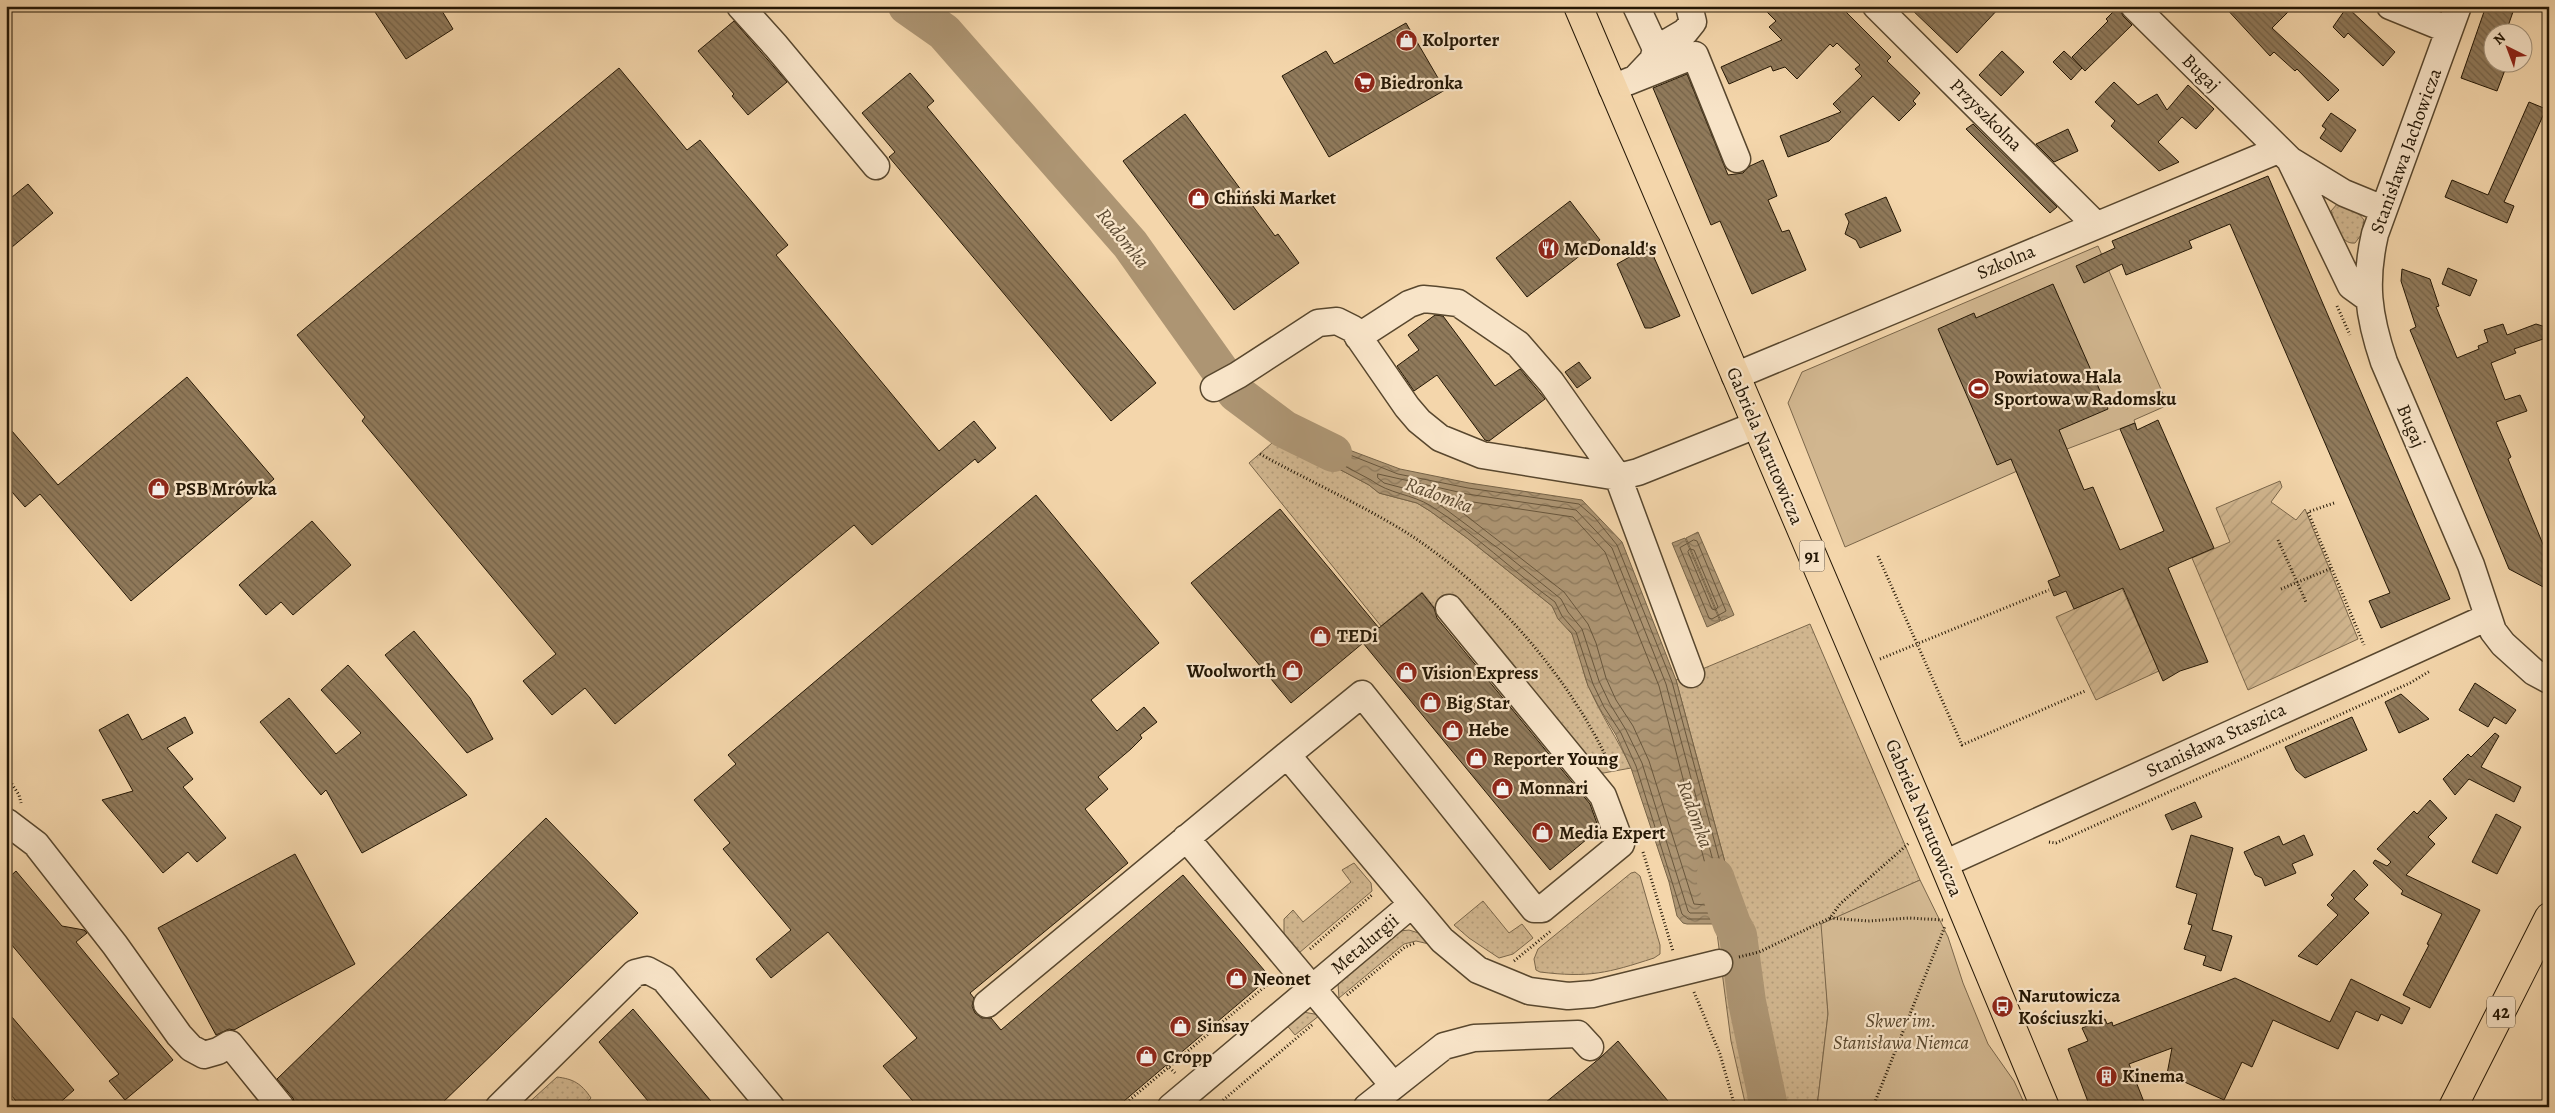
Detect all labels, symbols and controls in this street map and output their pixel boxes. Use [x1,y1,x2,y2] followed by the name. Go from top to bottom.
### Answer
[2482,22,2532,72] north arrow
[1422,27,1500,53] place label: Kolporter
[1394,28,1418,52] shop icon: Kolporter
[2489,28,2510,49] text: N
[2176,48,2226,98] street label: Bugaj
[2364,65,2448,237] street label: Stanisława Jachowicza
[1380,70,1464,96] place label: Biedronka
[1352,71,1376,95] supermarket icon: Biedronka
[1944,73,2028,157] street label: Przyszkolna
[1214,185,1337,211] place label: Chiński Market
[1186,186,1210,210] shop icon: Chiński Market
[1090,202,1156,274] water label: Radomka
[1564,236,1657,262] place label: McDonald's
[1536,237,1560,261] restaurant icon: McDonald's
[1973,238,2039,286] street label: Szkolna
[1720,363,1810,529] street label: Gabriela Narutowicza
[1994,364,2177,412] place label: Powiatowa Hala Sportowa w Radomsku
[1966,376,1990,400] sports icon: Powiatowa Hala Sportowa w Radomsku
[2390,400,2432,452] street label: Bugaj
[1401,470,1477,520] water label: Radomka
[175,476,278,502] place label: PSB Mrówka
[147,477,171,501] shop icon: PSB Mrówka
[1800,540,1824,572] road number: 91
[1337,623,1378,649] place label: TEDi
[1309,624,1333,648] shop icon: TEDi
[1185,658,1276,684] place label: Woolworth
[1280,659,1304,683] shop icon: Woolworth
[1421,660,1539,686] place label: Vision Express
[1394,661,1418,685] shop icon: Vision Express
[1446,690,1510,716] place label: Big Star
[1418,691,1442,715] shop icon: Big Star
[2142,696,2290,784] street label: Stanisława Staszica
[1468,717,1509,743] place label: Hebe
[1440,718,1464,742] shop icon: Hebe
[1879,735,1969,901] street label: Gabriela Narutowicza
[1493,746,1618,772] place label: Reporter Young
[1465,747,1489,771] shop icon: Reporter Young
[1519,775,1589,801] place label: Monnari
[1491,776,1515,800] shop icon: Monnari
[1670,776,1720,852] water label: Radomka
[1559,820,1666,846] place label: Media Expert
[1531,821,1555,845] shop icon: Media Expert
[1325,908,1405,980] street label: Metalurgii
[1253,966,1311,992] place label: Neonet
[1225,967,1249,991] shop icon: Neonet
[2018,983,2121,1031] place label: Narutowicza Kościuszki
[1990,995,2014,1019] bus stop icon: Narutowicza Kościuszki
[2487,996,2515,1028] road number: 42
[1833,1008,1969,1056] park label: Skwer im. Stanisława Niemca
[1197,1013,1250,1039] place label: Sinsay
[1169,1014,1193,1038] shop icon: Sinsay
[1163,1044,1212,1070] place label: Cropp
[1135,1045,1159,1069] shop icon: Cropp
[2122,1063,2185,1089] place label: Kinema
[2094,1064,2118,1088] building icon: Kinema

